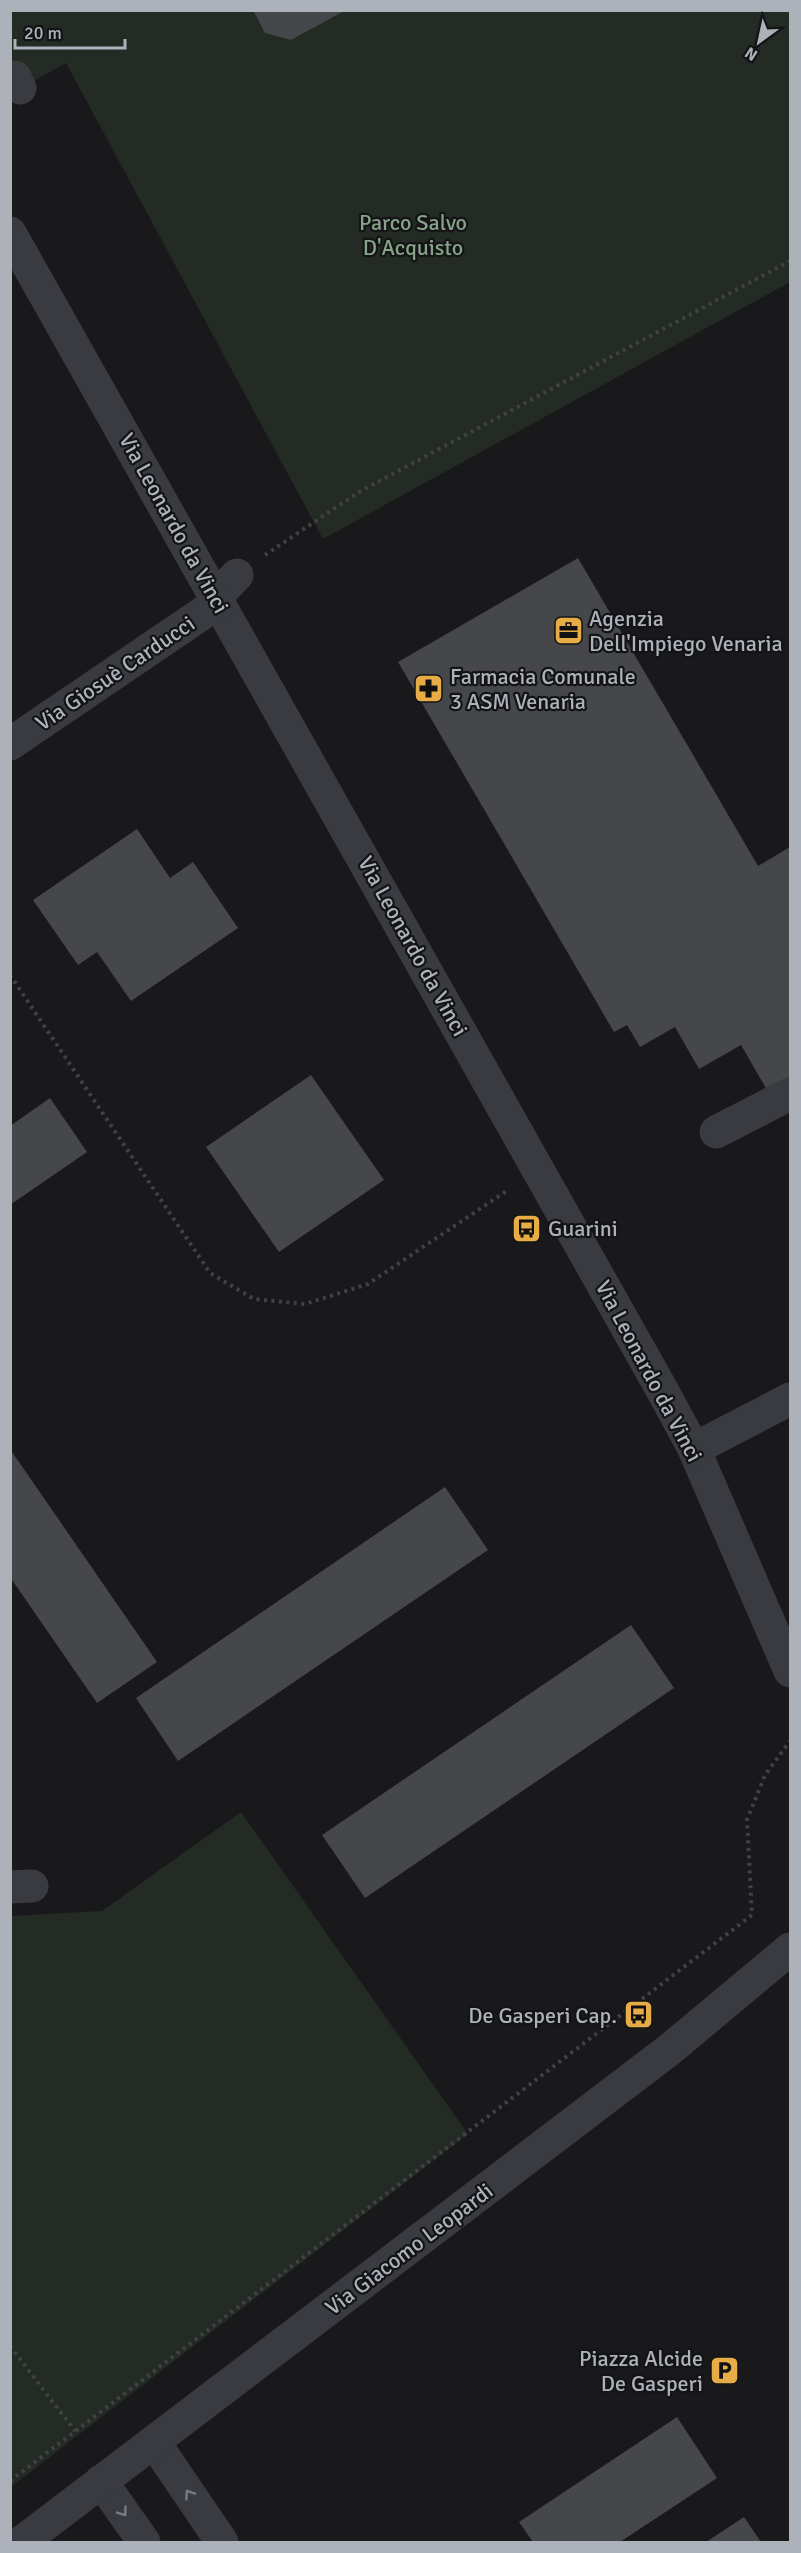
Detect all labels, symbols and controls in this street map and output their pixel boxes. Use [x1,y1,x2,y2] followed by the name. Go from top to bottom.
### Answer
[15,12,124,50] scale bar
[729,12,789,72] north arrow
[24,22,62,44] text: 20 m
[741,42,761,65] text: N
[359,209,467,261] park label: Parco Salvo D'Acquisto
[113,428,235,618] street label: Via Leonardo da Vinci
[589,605,783,657] place label: Agenzia Dell'Impiego Venaria
[30,610,200,736] street label: Via Giosuè Carducci
[552,615,584,647] office icon: Agenzia Dell'Impiego Venaria
[450,663,636,715] place label: Farmacia Comunale 3 ASM Venaria
[413,673,445,705] pharmacy icon: Farmacia Comunale 3 ASM Venaria
[352,851,474,1041] street label: Via Leonardo da Vinci
[511,1212,543,1244] bus stop icon: Guarini
[548,1215,618,1242] place label: Guarini
[590,1276,708,1466] street label: Via Leonardo da Vinci
[622,1999,654,2031] bus stop icon: De Gasperi Cap.
[468,2002,617,2029] place label: De Gasperi Cap.
[320,2177,498,2321] street label: Via Giacomo Leopardi
[579,2345,703,2397] place label: Piazza Alcide De Gasperi
[708,2355,740,2387] parking icon: Piazza Alcide De Gasperi
[185,2490,197,2500] one-way arrow
[116,2505,127,2516] one-way arrow

